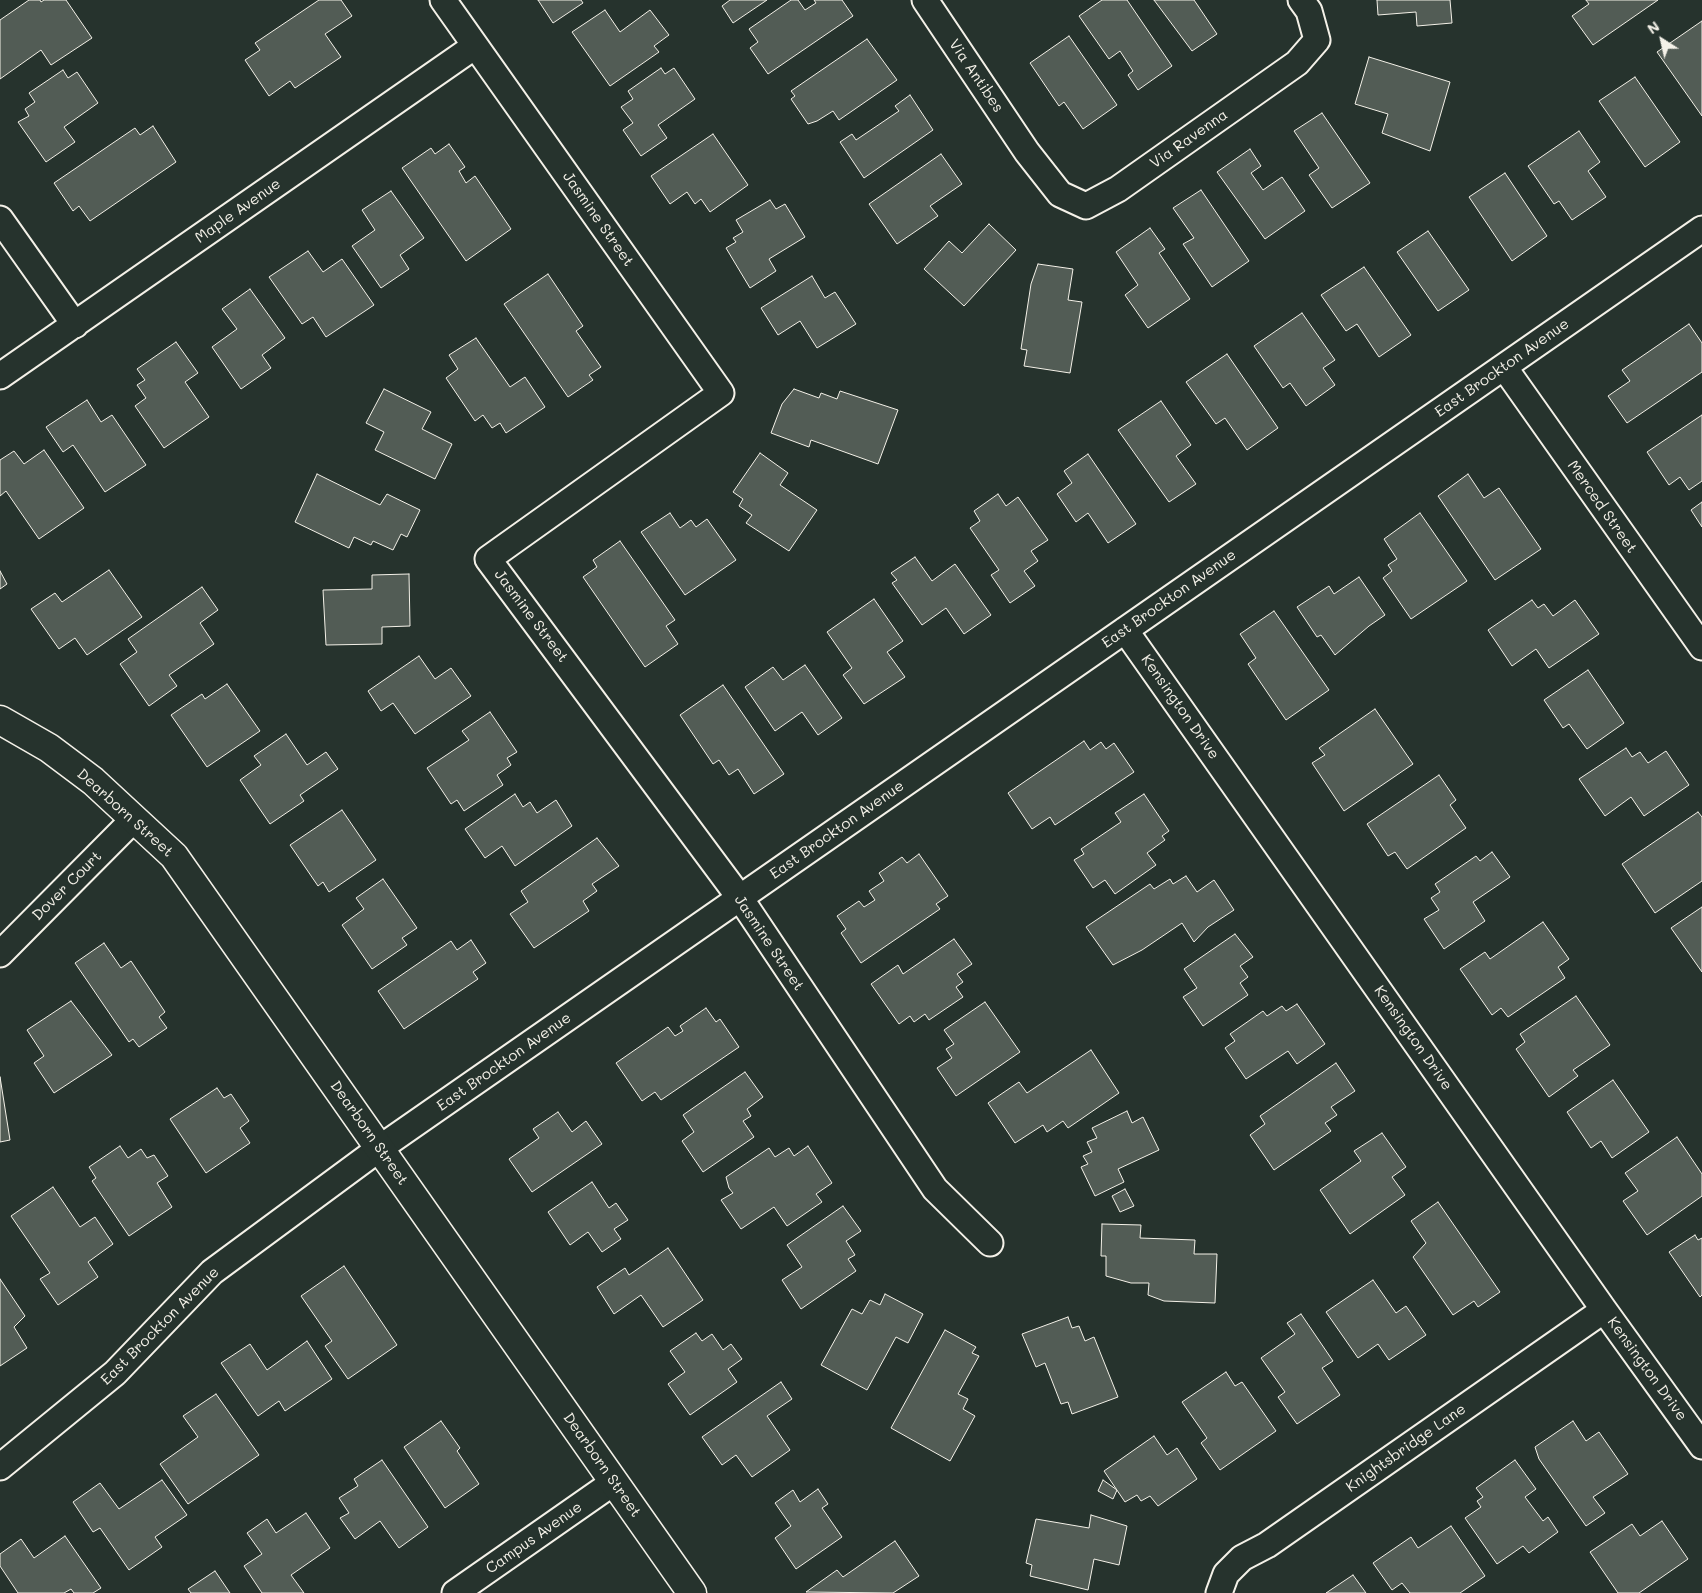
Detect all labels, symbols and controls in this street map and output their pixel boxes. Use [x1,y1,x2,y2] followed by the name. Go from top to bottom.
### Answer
[1637,15,1687,65] north arrow
[1643,16,1663,38] text: N
[945,36,1007,116] street label: Via Antibes
[1147,106,1231,172] street label: Via Ravenna
[559,168,637,270] street label: Jasmine Street
[192,175,284,247] street label: Maple Avenue
[1431,315,1573,421] street label: East Brockton Avenue
[1563,457,1641,557] street label: Merced Street
[1098,546,1240,652] street label: East Brockton Avenue
[490,566,572,666] street label: Jasmine Street
[1137,651,1223,763] street label: Kensington Drive
[73,765,177,861] street label: Dearborn Street
[766,777,908,883] street label: East Brockton Avenue
[29,848,105,924] street label: Dover Court
[730,892,808,994] street label: Jasmine Street
[1370,982,1456,1094] street label: Kensington Drive
[433,1009,575,1115] street label: East Brockton Avenue
[326,1077,412,1189] street label: Dearborn Street
[97,1263,223,1389] street label: East Brockton Avenue
[1603,1314,1691,1424] street label: Kensington Drive
[1343,1400,1469,1496] street label: Knightsbridge Lane
[559,1409,645,1521] street label: Dearborn Street
[482,1498,586,1578] street label: Campus Avenue

